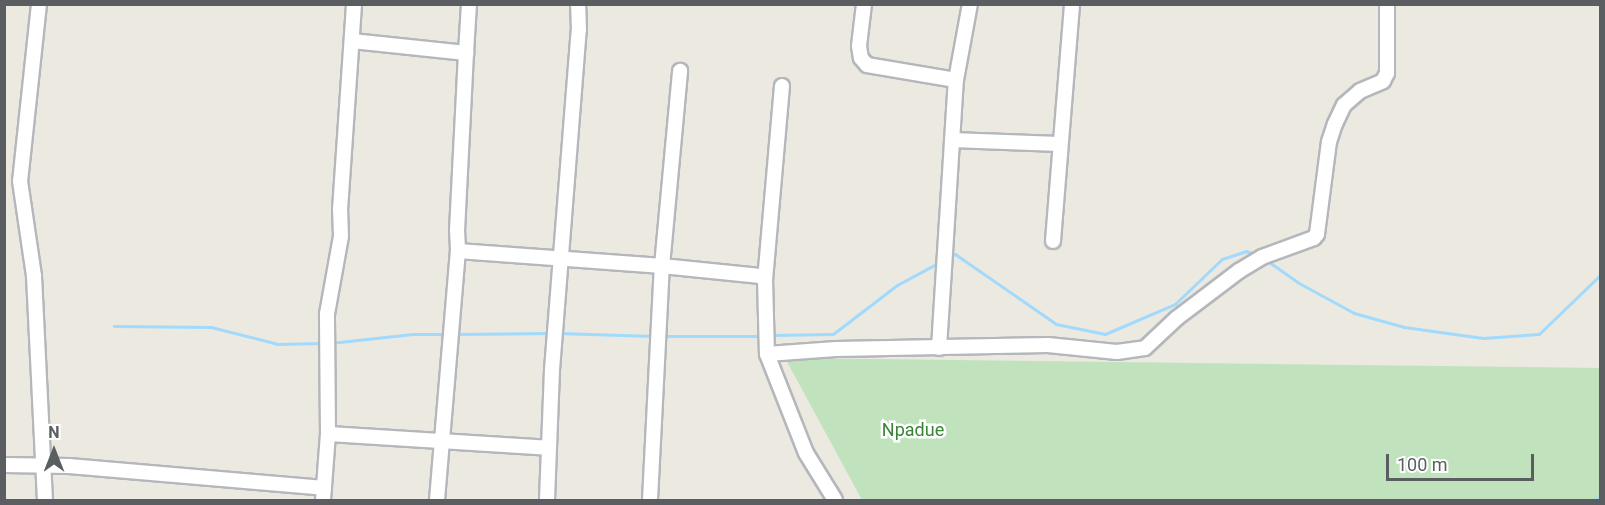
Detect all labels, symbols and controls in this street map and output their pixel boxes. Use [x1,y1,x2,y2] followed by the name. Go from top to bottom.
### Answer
[882,419,944,441] park label: Npadue
[24,421,84,481] north arrow
[48,423,60,442] text: N
[1389,442,1538,480] scale bar
[1397,454,1448,475] text: 100 m

